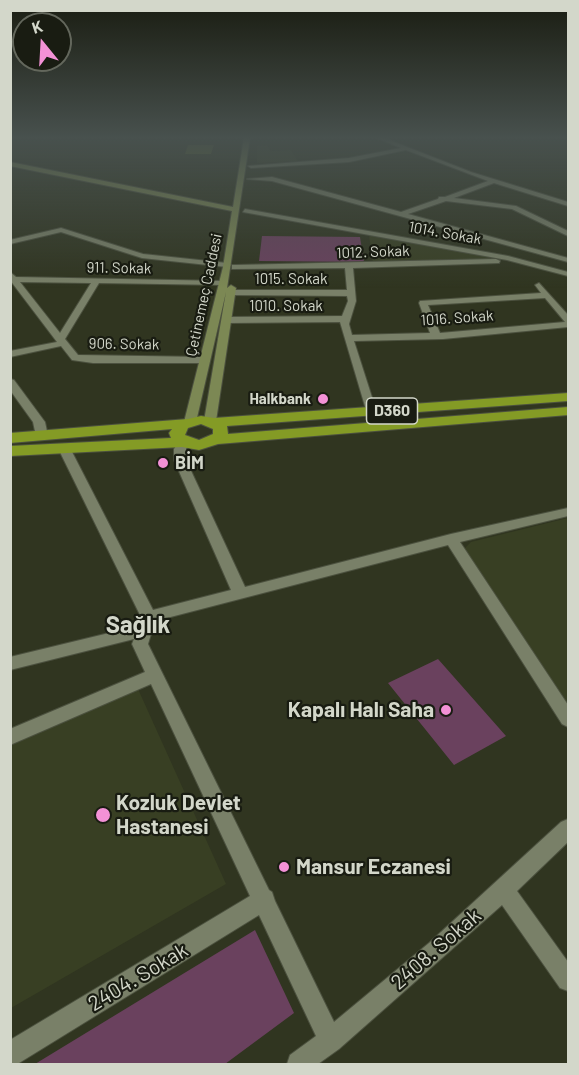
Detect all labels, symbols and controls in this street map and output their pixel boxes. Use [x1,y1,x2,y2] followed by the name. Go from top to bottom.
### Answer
[12,12,72,72] north arrow
[29,16,45,37] text: K
[407,218,483,248] street label: 1014. Sokak
[182,232,226,358] street label: Çetinemeç Caddesi
[336,242,410,262] street label: 1012. Sokak
[86,258,152,278] street label: 911. Sokak
[255,270,327,288] street label: 1015. Sokak
[249,297,323,315] street label: 1010. Sokak
[420,306,494,330] street label: 1016. Sokak
[89,334,159,354] street label: 906. Sokak
[249,390,311,408] place label: Halkbank
[316,392,330,406] marker: Halkbank
[366,398,418,424] road number: D360
[175,452,204,474] place label: BİM
[156,456,170,470] marker: BİM
[106,611,170,639] district label: Sağlık
[288,697,434,723] place label: Kapalı Halı Saha
[439,703,453,717] marker: Kapalı Halı Saha
[116,790,241,840] place label: Kozluk Devlet Hastanesi
[94,806,112,824] marker: Kozluk Devlet Hastanesi
[296,854,451,880] place label: Mansur Eczanesi
[277,860,291,874] marker: Mansur Eczanesi
[386,903,486,995] street label: 2408. Sokak
[84,937,192,1017] street label: 2404. Sokak

